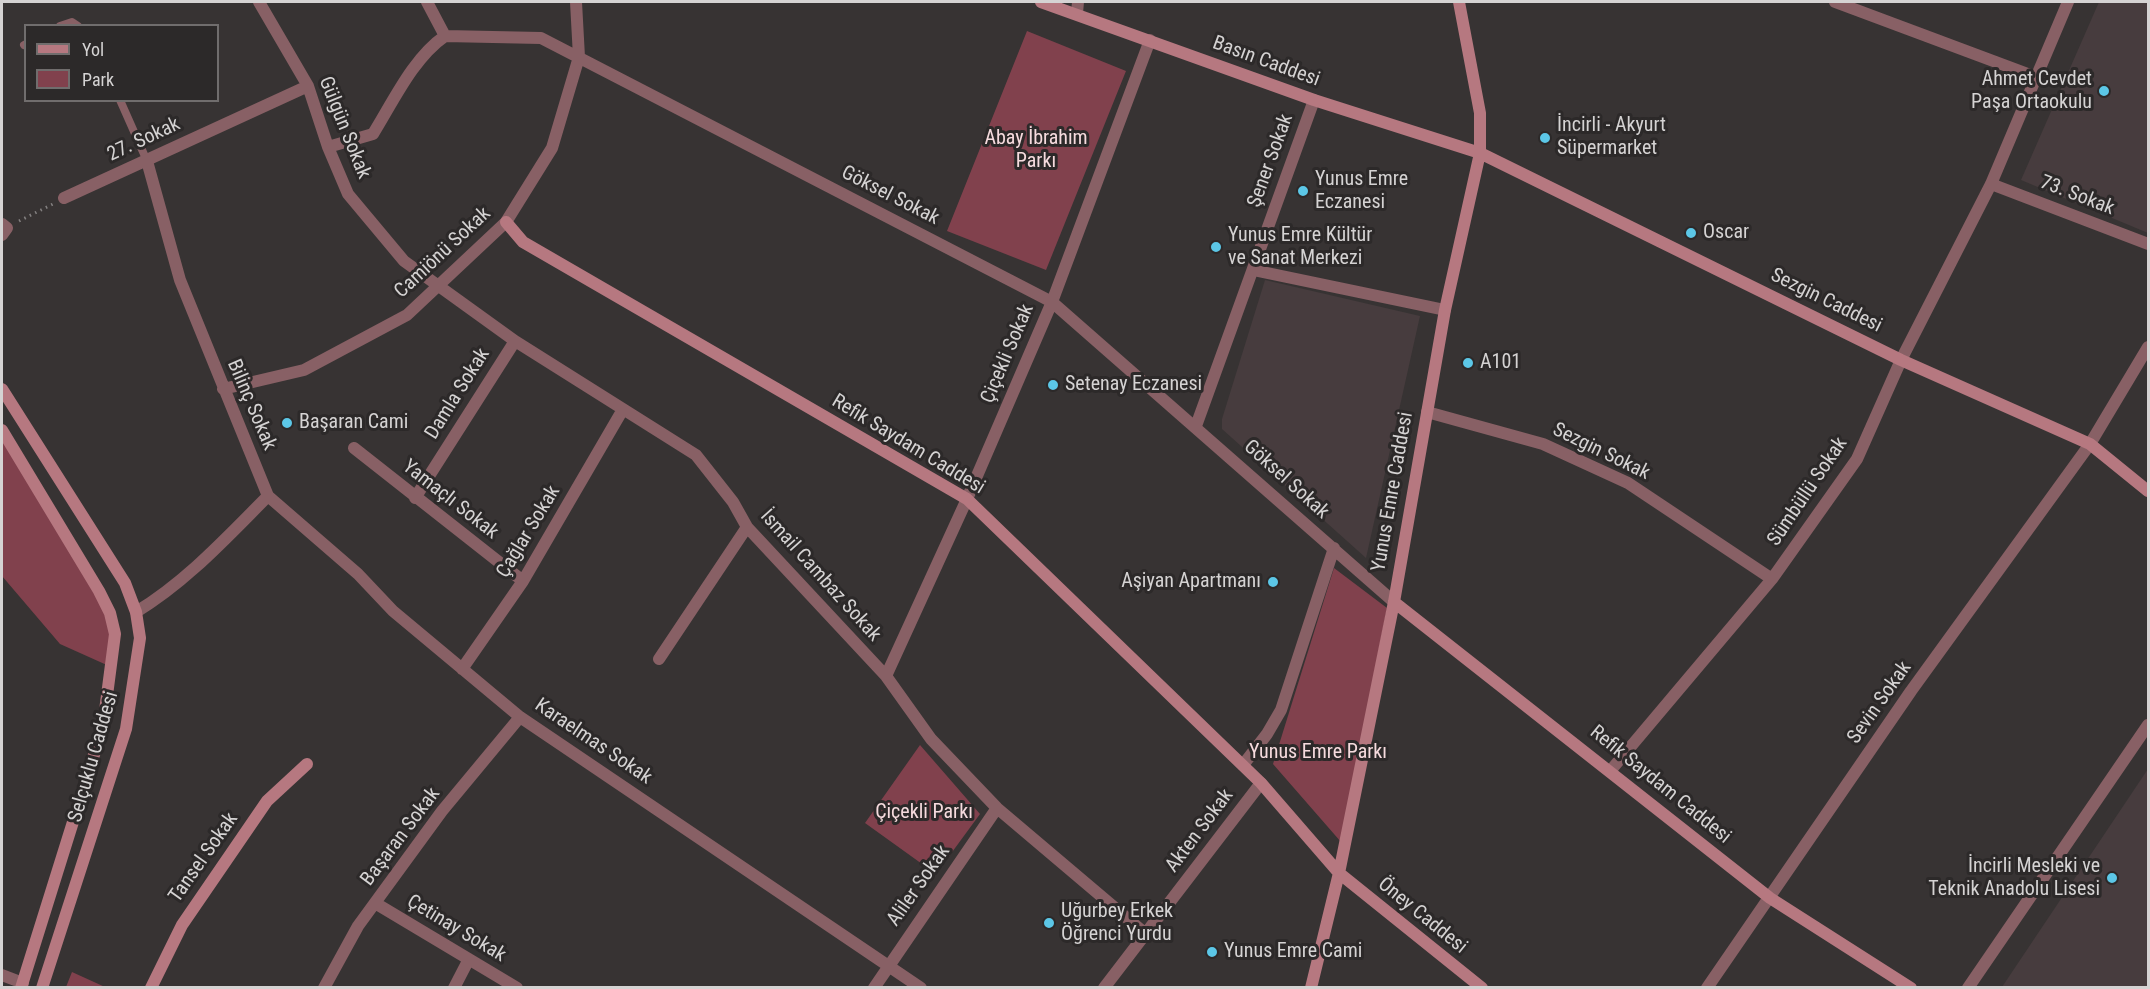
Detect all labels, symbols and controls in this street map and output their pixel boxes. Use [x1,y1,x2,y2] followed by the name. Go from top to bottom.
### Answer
[24,24,219,102] legend
[1209,31,1323,93] street label: Basın Caddesi
[82,39,104,60] text: Yol
[1971,68,2092,115] place label: Ahmet Cevdet Paşa Ortaokulu
[82,69,114,90] text: Park
[313,73,375,183] street label: Gülgün Sokak
[2097,84,2111,98] marker: Ahmet Cevdet Paşa Ortaokulu
[1243,111,1299,211] street label: Şener Sokak
[104,113,184,167] street label: 27. Sokak
[1557,114,1666,161] place label: İncirli - Akyurt Süpermarket
[984,127,1088,174] park label: Abay İbrahim Parkı
[1538,131,1552,145] marker: İncirli - Akyurt Süpermarket
[837,161,943,231] street label: Göksel Sokak
[1315,168,1408,215] place label: Yunus Emre Eczanesi
[2036,171,2118,221] street label: 73. Sokak
[1296,184,1310,198] marker: Yunus Emre Eczanesi
[390,202,496,304] street label: Camiönü Sokak
[1703,221,1749,245] place label: Oscar
[1228,224,1372,271] place label: Yunus Emre Kültür ve Sanat Merkezi
[1684,226,1698,240] marker: Oscar
[1209,240,1223,254] marker: Yunus Emre Kültür ve Sanat Merkezi
[1766,264,1886,338] street label: Sezgin Caddesi
[976,301,1040,407] street label: Çiçekli Sokak
[421,344,495,444] street label: Damla Sokak
[1480,351,1521,375] place label: A101
[221,356,281,454] street label: Bilinç Sokak
[1461,356,1475,370] marker: A101
[1065,373,1202,397] place label: Setenay Eczanesi
[1046,378,1060,392] marker: Setenay Eczanesi
[827,390,989,500] street label: Refik Saydam Caddesi
[1367,410,1419,574] street label: Yunus Emre Caddesi
[299,411,408,435] place label: Başaran Cami
[280,416,294,430] marker: Başaran Cami
[1549,418,1653,486] street label: Sezgin Sokak
[1763,433,1853,551] street label: Sümbüllü Sokak
[1238,435,1334,525] street label: Göksel Sokak
[397,455,503,545] street label: Yamaçlı Sokak
[492,481,566,583] street label: Çağlar Sokak
[754,505,886,647] street label: İsmail Cambaz Sokak
[1121,570,1261,594] place label: Aşiyan Apartmanı
[1266,575,1280,589] marker: Aşiyan Apartmanı
[1843,657,1917,749] street label: Sevin Sokak
[64,689,124,825] street label: Selçuklu Caddesi
[530,694,656,790] street label: Karaelmas Sokak
[1585,721,1735,849] street label: Refik Saydam Caddesi
[1249,741,1387,765] park label: Yunus Emre Parkı
[356,783,446,891] street label: Başaran Sokak
[1161,785,1239,877] street label: Akten Sokak
[875,801,973,825] park label: Çiçekli Parkı
[164,808,244,908] street label: Tansel Sokak
[882,841,956,931] street label: Aliler Sokak
[1928,855,2100,902] place label: İncirli Mesleki ve Teknik Anadolu Lisesi
[2105,871,2119,885] marker: İncirli Mesleki ve Teknik Anadolu Lisesi
[1373,873,1471,959] street label: Öney Caddesi
[402,890,510,968] street label: Çetinay Sokak
[1061,900,1173,947] place label: Uğurbey Erkek Öğrenci Yurdu
[1042,916,1056,930] marker: Uğurbey Erkek Öğrenci Yurdu
[1224,940,1362,964] place label: Yunus Emre Cami
[1205,945,1219,959] marker: Yunus Emre Cami

